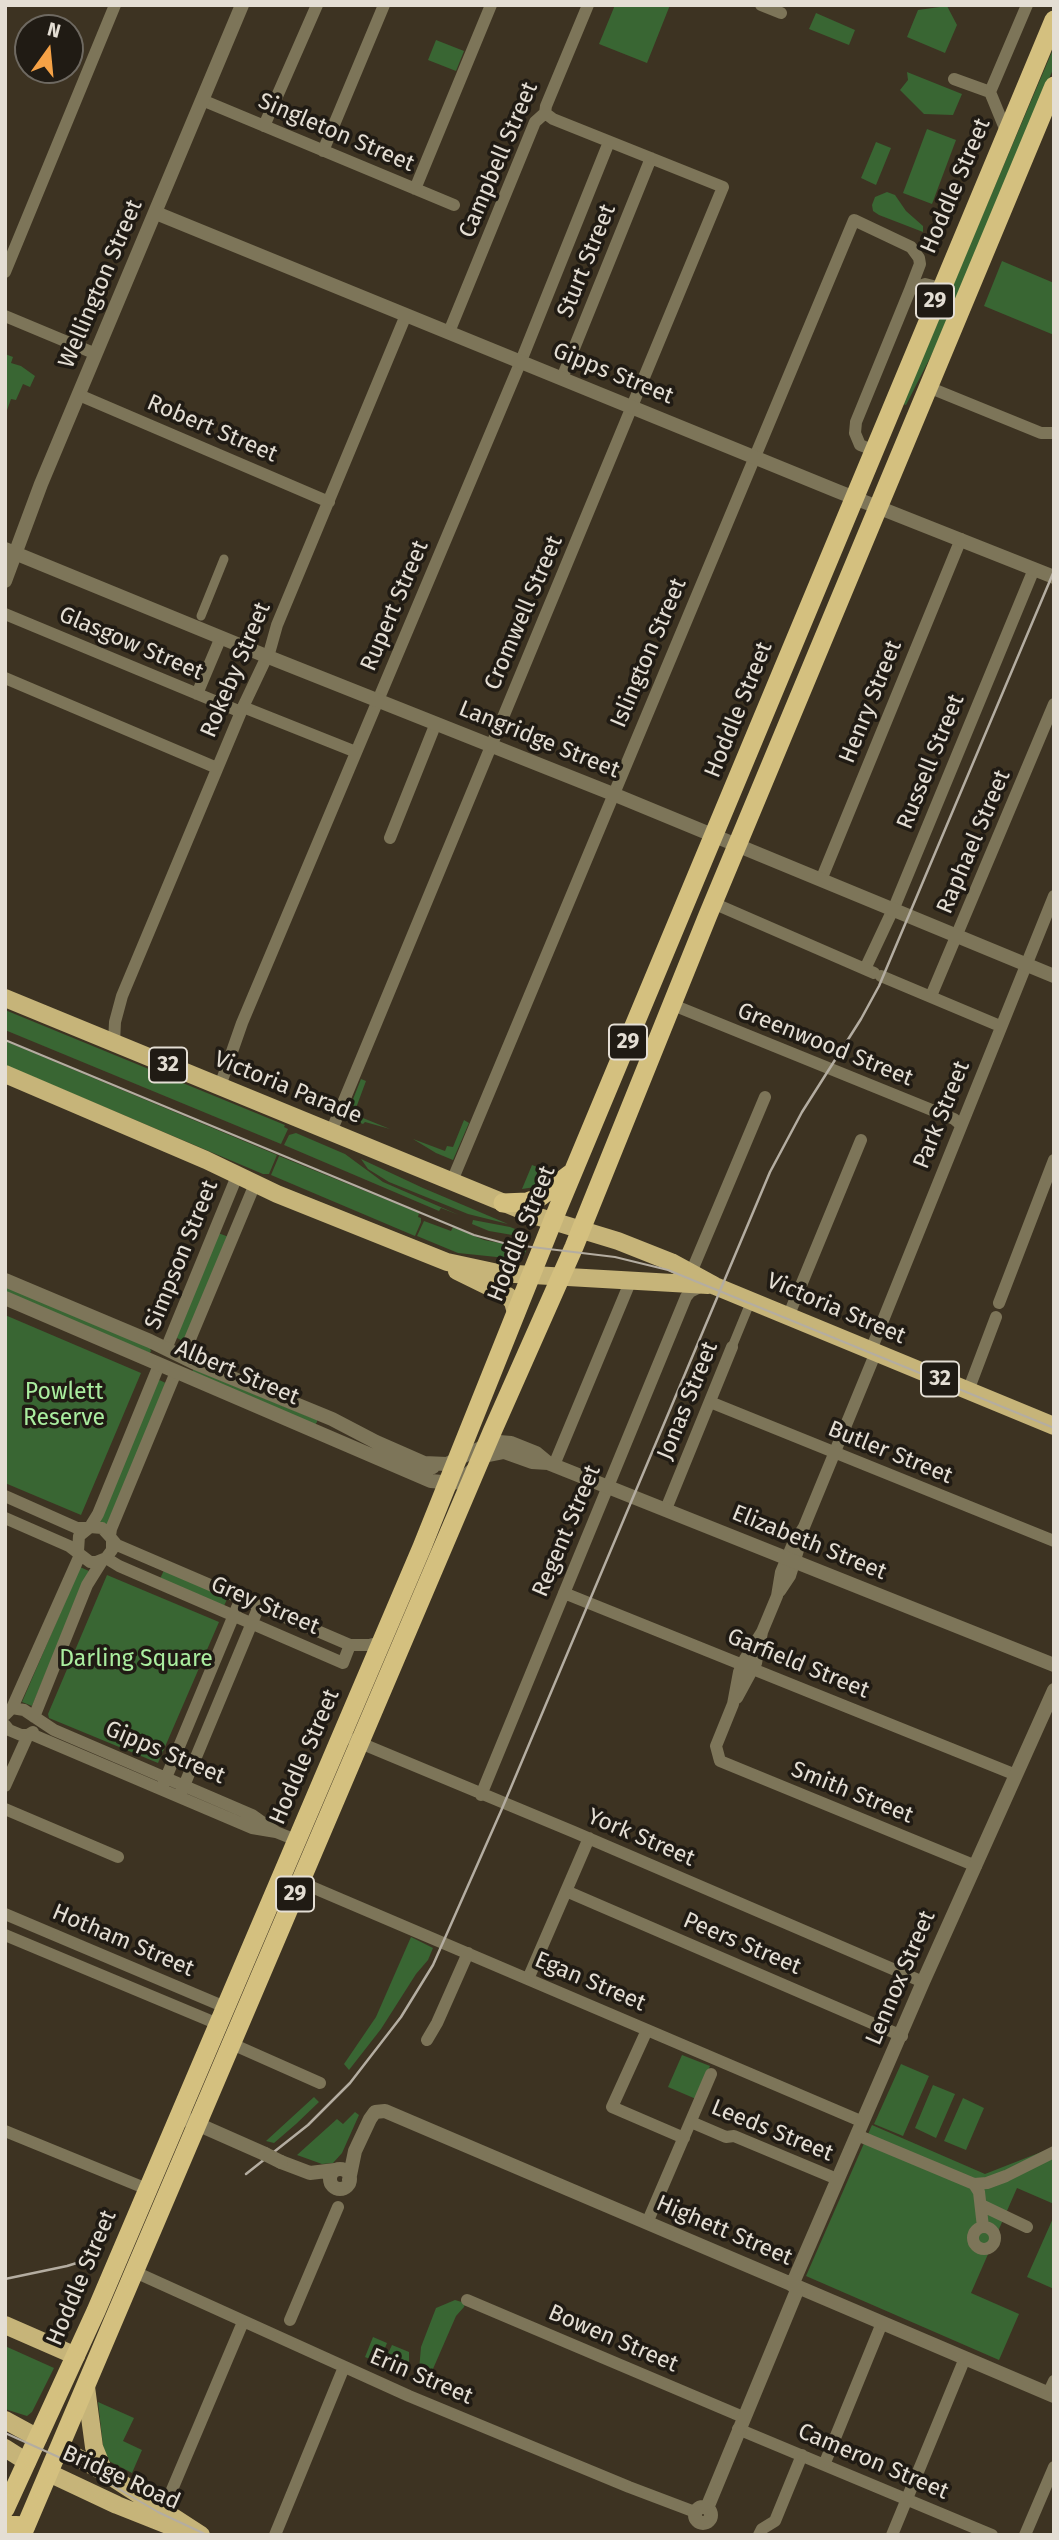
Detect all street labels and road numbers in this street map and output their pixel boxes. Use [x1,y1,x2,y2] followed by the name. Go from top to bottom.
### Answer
[454,78,544,242] street label: Campbell Street
[254,88,418,178] street label: Singleton Street
[915,114,997,258] street label: Hoddle Street
[53,196,149,372] street label: Wellington Street
[552,200,622,322] street label: Sturt Street
[916,284,954,318] road number: 29
[549,337,677,411] street label: Gipps Street
[143,389,281,469] street label: Robert Street
[479,532,569,694] street label: Cromwell Street
[355,537,435,675] street label: Rupert Street
[605,574,693,732] street label: Islington Street
[195,598,277,742] street label: Rokeby Street
[55,601,207,687] street label: Glasgow Street
[834,636,908,768] street label: Henry Street
[699,638,779,782] street label: Hoddle Street
[891,691,971,833] street label: Russell Street
[455,695,623,785] street label: Langridge Street
[931,766,1017,918] street label: Raphael Street
[733,997,917,1093] street label: Greenwood Street
[609,1024,647,1060] road number: 29
[210,1046,366,1130] street label: Victoria Parade
[149,1048,187,1082] road number: 32
[908,1057,976,1173] street label: Park Street
[482,1162,562,1306] street label: Hoddle Street
[140,1176,224,1334] street label: Simpson Street
[762,1267,910,1351] street label: Victoria Street
[171,1335,303,1411] street label: Albert Street
[652,1338,724,1464] street label: Jonas Street
[921,1362,959,1396] road number: 32
[824,1415,956,1491] street label: Butler Street
[527,1461,607,1601] street label: Regent Street
[728,1499,890,1587] street label: Elizabeth Street
[207,1571,323,1641] street label: Grey Street
[723,1623,873,1705] street label: Garfield Street
[264,1685,346,1829] street label: Hoddle Street
[101,1715,229,1791] street label: Gipps Street
[787,1756,917,1830] street label: Smith Street
[583,1803,699,1873] street label: York Street
[276,1876,314,1912] road number: 29
[48,1899,198,1983] street label: Hotham Street
[679,1907,805,1981] street label: Peers Street
[860,1907,942,2049] street label: Lennox Street
[530,1946,650,2018] street label: Egan Street
[707,2094,837,2168] street label: Leeds Street
[652,2190,796,2272] street label: Highett Street
[41,2206,123,2350] street label: Hoddle Street
[544,2299,682,2379] street label: Bowen Street
[365,2343,477,2411] street label: Erin Street
[794,2418,952,2506] street label: Cameron Street
[58,2440,184,2516] street label: Bridge Road

